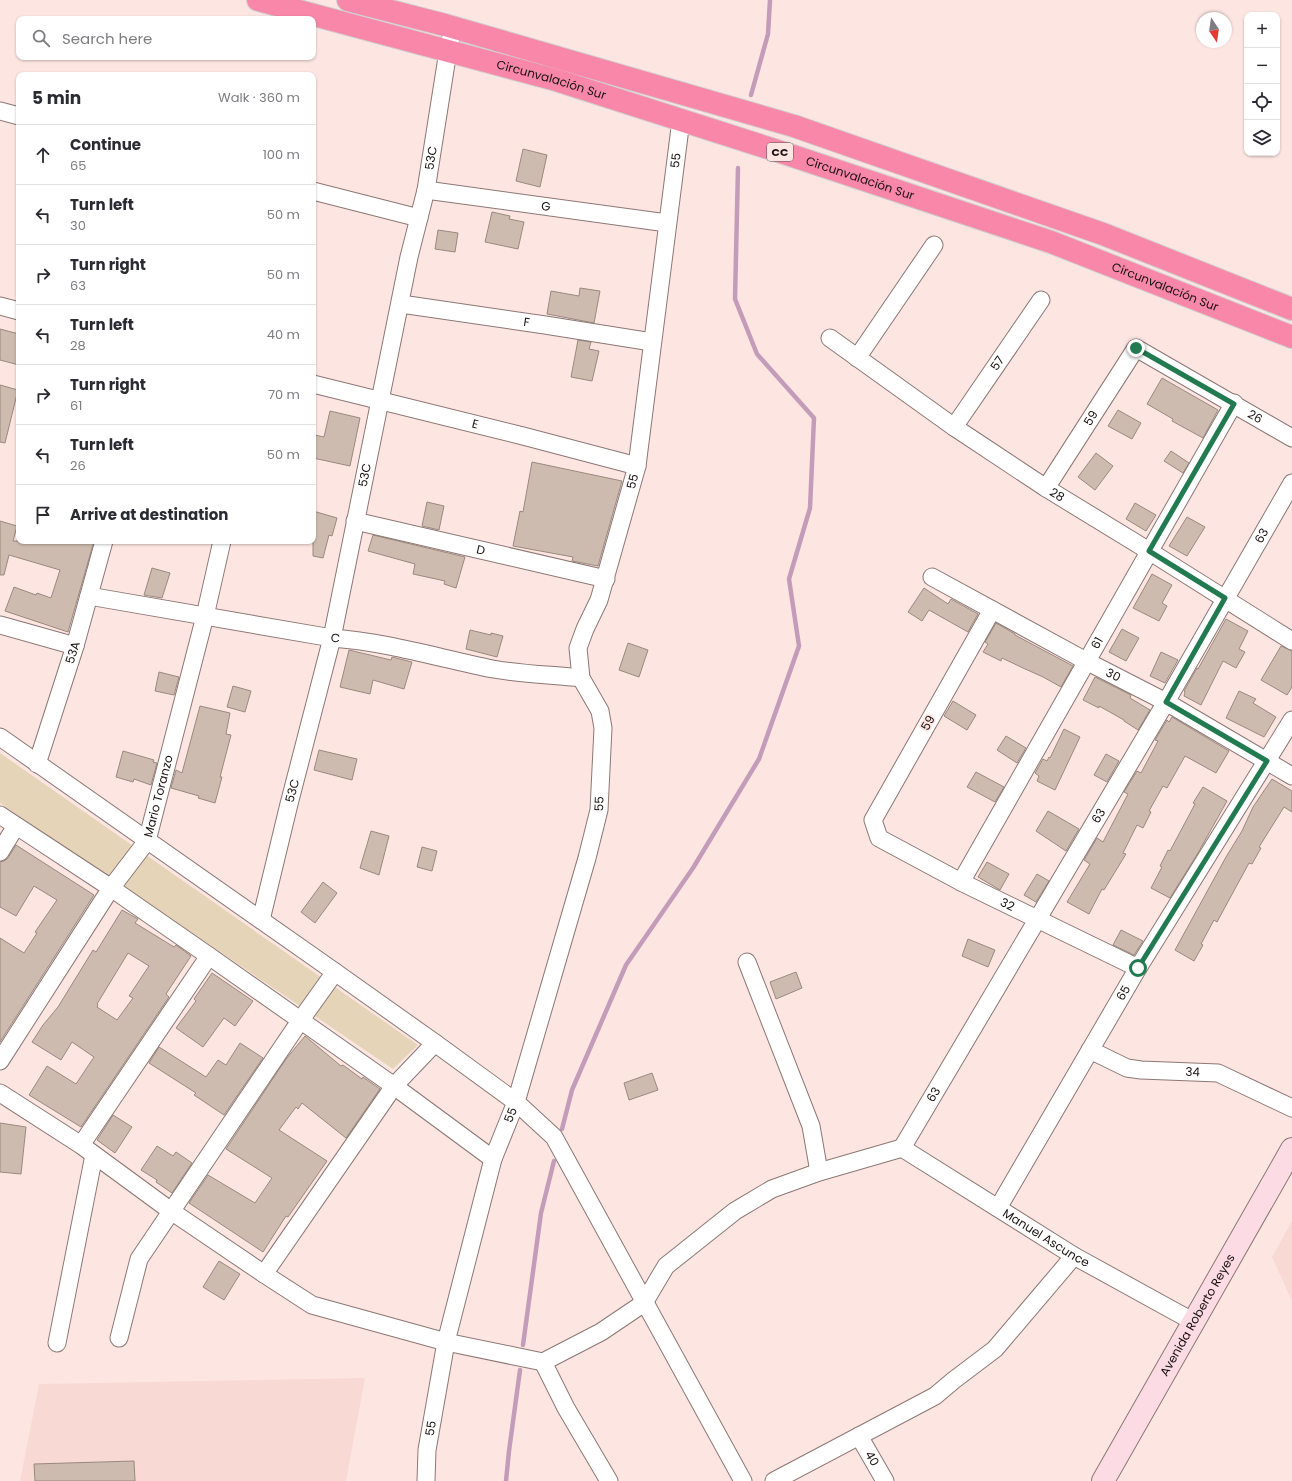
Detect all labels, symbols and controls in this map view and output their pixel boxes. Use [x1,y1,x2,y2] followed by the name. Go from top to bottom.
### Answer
[1196,12,1232,48] north arrow
[1244,12,1280,156] map controls
[1244,12,1280,48] button: +
[16,16,316,60] search box
[30,27,52,49] icon: search
[62,28,152,49] text: Search here
[1244,48,1280,84] button: −
[495,55,609,104] street label: Circunvalación Sur
[1244,84,1280,120] button: locate
[32,86,81,110] text: 5 min
[218,88,300,107] text: Walk · 360 m
[1244,120,1280,156] button: layers
[70,134,141,155] text: Continue
[767,143,793,161] road number: CC
[32,144,54,166] icon: ahead
[263,145,300,164] text: 100 m
[420,145,441,171] street label: 53C
[666,152,685,169] street label: 55
[804,152,917,204] street label: Circunvalación Sur
[70,156,86,175] text: 65
[70,194,134,215] text: Turn left
[540,197,552,215] street label: G
[32,204,54,226] icon: left
[267,205,300,224] text: 50 m
[70,216,86,235] text: 30
[70,254,146,275] text: Turn right
[1109,258,1222,315] street label: Circunvalación Sur
[32,264,54,286] icon: right
[267,265,300,284] text: 50 m
[70,276,86,295] text: 63
[523,313,531,331] street label: F
[70,314,134,335] text: Turn left
[32,324,54,346] icon: left
[267,325,300,344] text: 40 m
[70,336,86,355] text: 28
[1127,339,1145,357] route end
[986,352,1008,374] street label: 57
[70,374,146,395] text: Turn right
[32,384,54,406] icon: right
[268,385,300,404] text: 70 m
[70,396,82,415] text: 61
[1245,405,1266,427] street label: 26
[1079,407,1102,429] street label: 59
[470,415,480,433] street label: E
[70,434,134,455] text: Turn left
[32,444,54,466] icon: left
[267,445,300,464] text: 50 m
[70,456,86,475] text: 26
[354,462,375,488] street label: 53C
[622,472,642,491] street label: 55
[1047,483,1068,505] street label: 28
[32,504,54,526] icon: arrive
[70,504,228,525] text: Arrive at destination
[1250,525,1272,546] street label: 63
[475,540,487,559] street label: D
[330,629,341,647] street label: C
[1087,634,1107,652] street label: 61
[61,639,84,666] street label: 53A
[1103,664,1124,685] street label: 30
[916,712,939,734] street label: 59
[139,753,177,839] street label: Mario Toranzo
[281,777,303,804] street label: 53C
[590,796,608,812] street label: 55
[1087,805,1109,826] street label: 63
[998,893,1018,915] street label: 32
[1129,959,1147,977] route start
[1112,982,1134,1004] street label: 65
[1185,1063,1201,1080] street label: 34
[922,1084,944,1105] street label: 63
[500,1105,521,1125] street label: 55
[1000,1204,1093,1271] street label: Manuel Ascunce
[1156,1251,1239,1379] street label: Avenida Roberto Reyes
[421,1419,440,1437] street label: 55
[861,1447,884,1469] street label: 40

